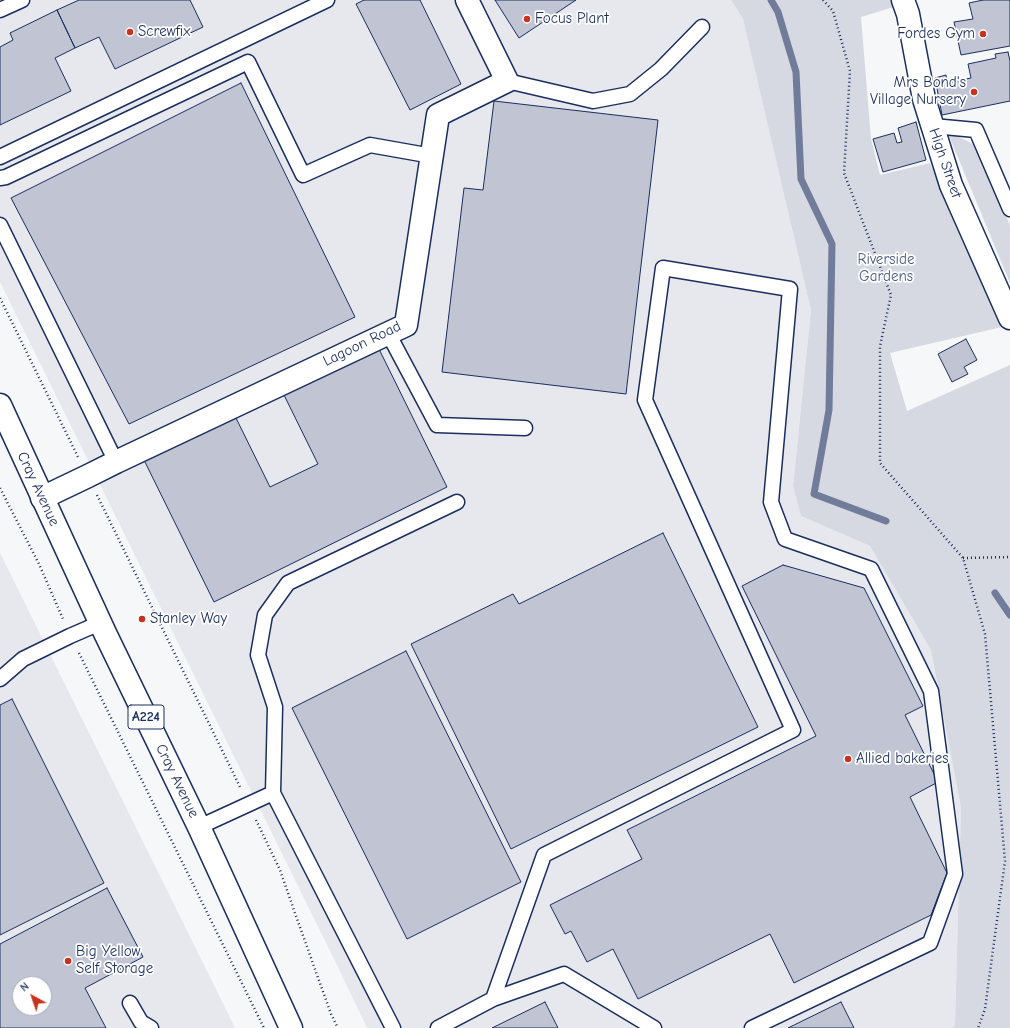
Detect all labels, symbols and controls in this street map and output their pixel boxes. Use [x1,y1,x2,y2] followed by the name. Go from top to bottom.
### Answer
[535,10,609,28] place label: Focus Plant
[522,14,532,24] marker: Focus Plant
[138,23,190,41] place label: Screwfix
[897,25,975,43] place label: Fordes Gym
[125,27,135,37] marker: Screwfix
[978,29,988,39] marker: Fordes Gym
[870,74,966,109] place label: Mrs Bond's Village Nursery
[969,87,979,97] marker: Mrs Bond's Village Nursery
[925,126,965,200] street label: High Street
[858,251,914,286] park label: Riverside Gardens
[320,317,404,371] street label: Lagoon Road
[13,449,63,529] street label: Cray Avenue
[150,610,227,628] place label: Stanley Way
[137,614,147,624] marker: Stanley Way
[128,705,164,729] road number: A224
[151,741,203,821] street label: Cray Avenue
[856,750,949,768] place label: Allied bakeries
[843,754,853,764] marker: Allied bakeries
[76,943,153,978] place label: Big Yellow Self Storage
[63,956,73,966] marker: Big Yellow Self Storage
[12,976,52,1016] north arrow
[18,980,32,994] text: N

